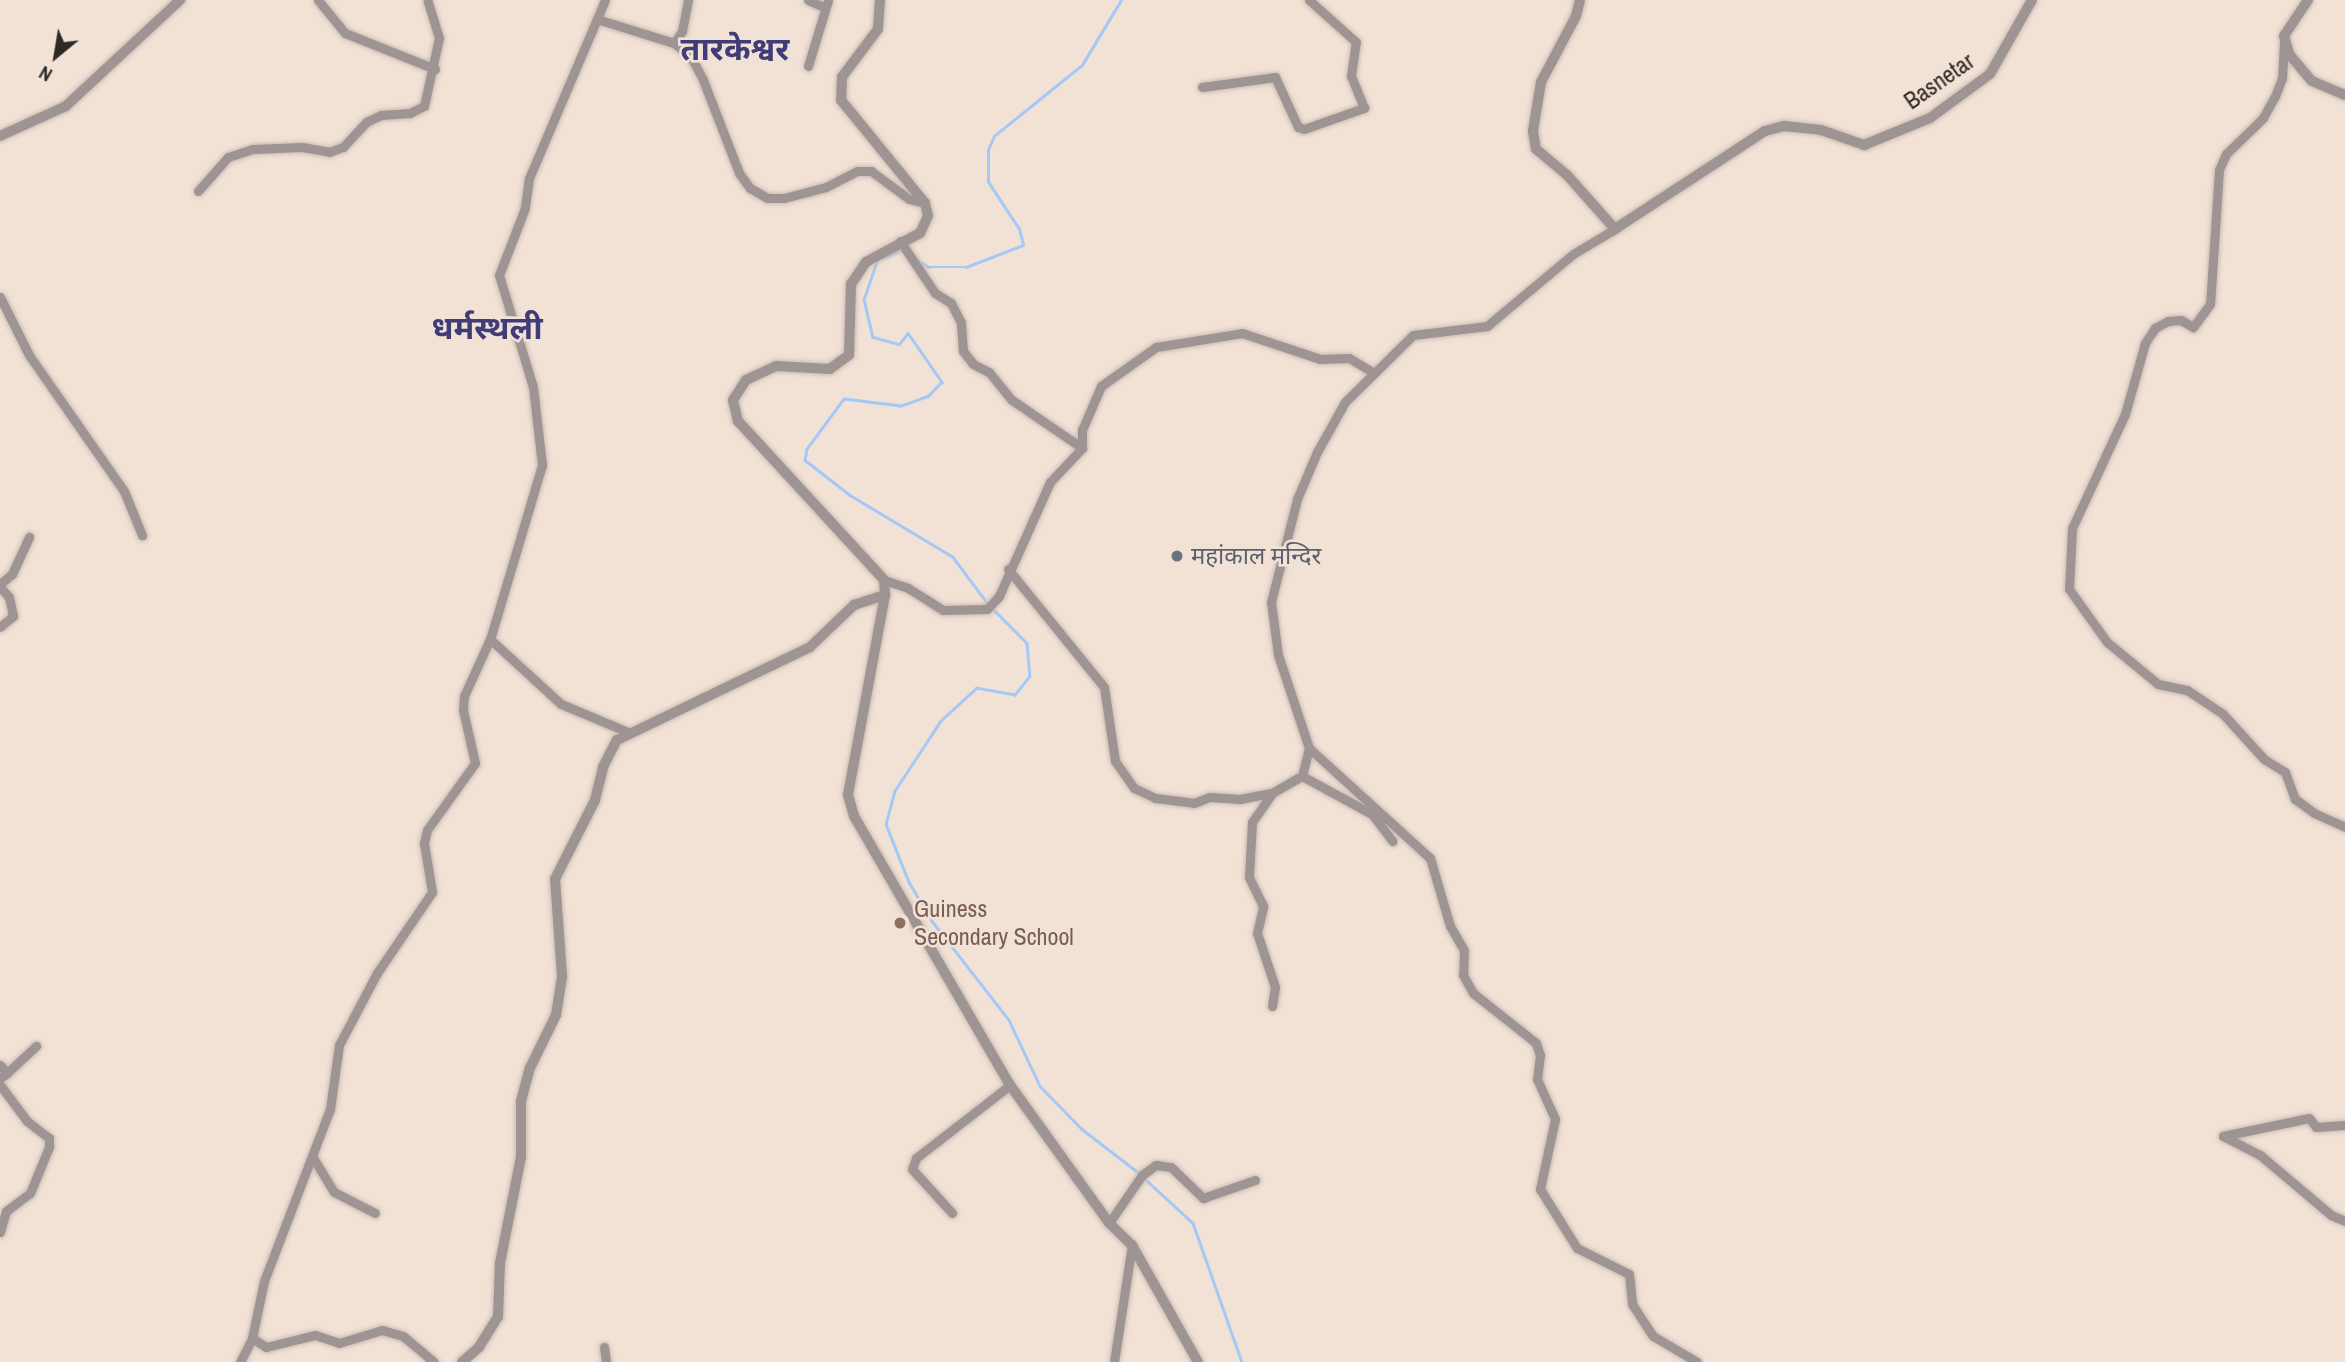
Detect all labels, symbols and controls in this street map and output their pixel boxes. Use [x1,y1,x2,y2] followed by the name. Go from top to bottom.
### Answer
[21,21,91,91] north arrow
[681,30,789,68] district label: तारकेश्वर
[1898,47,1980,115] street label: Basnetar
[34,60,57,88] text: N
[431,309,543,347] district label: धर्मस्थली
[1191,542,1321,570] place label: महांकाल मन्दिर
[1169,548,1185,564] marker: महांकाल मन्दिर
[914,895,1074,951] place label: Guiness Secondary School
[892,915,908,931] marker: Guiness Secondary School

